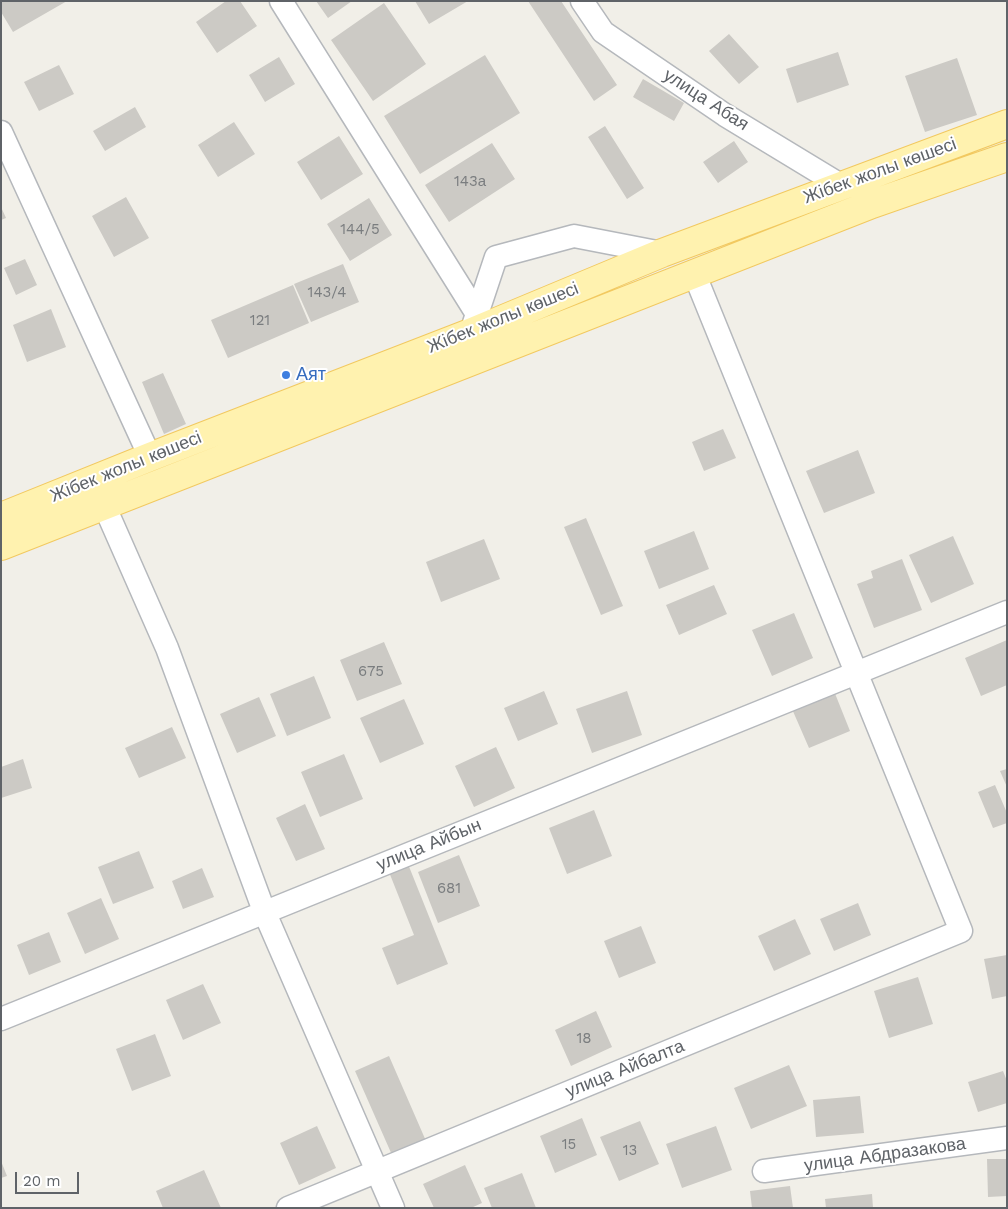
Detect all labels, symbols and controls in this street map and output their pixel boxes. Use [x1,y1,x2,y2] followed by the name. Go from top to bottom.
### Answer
[659,64,753,136] street label: улица Абая
[801,133,959,209] street label: Жібек жолы көшесі
[454,173,486,191] house number: 143а
[340,221,380,239] house number: 144/5
[424,278,582,358] street label: Жібек жолы көшесі
[308,284,346,302] house number: 143/4
[250,312,270,330] house number: 121
[296,364,326,386] place label: Аят
[280,369,292,381] marker: Аят
[47,427,205,507] street label: Жібек жолы көшесі
[358,663,384,681] house number: 675
[374,814,484,876] street label: улица Айбын
[437,880,461,898] house number: 681
[576,1030,592,1048] house number: 18
[562,1035,688,1103] street label: улица Айбалта
[803,1133,967,1177] street label: улица Абдразакова
[562,1136,576,1154] house number: 15
[623,1142,637,1160] house number: 13
[18,1162,81,1194] scale bar
[23,1172,61,1190] text: 20 m

